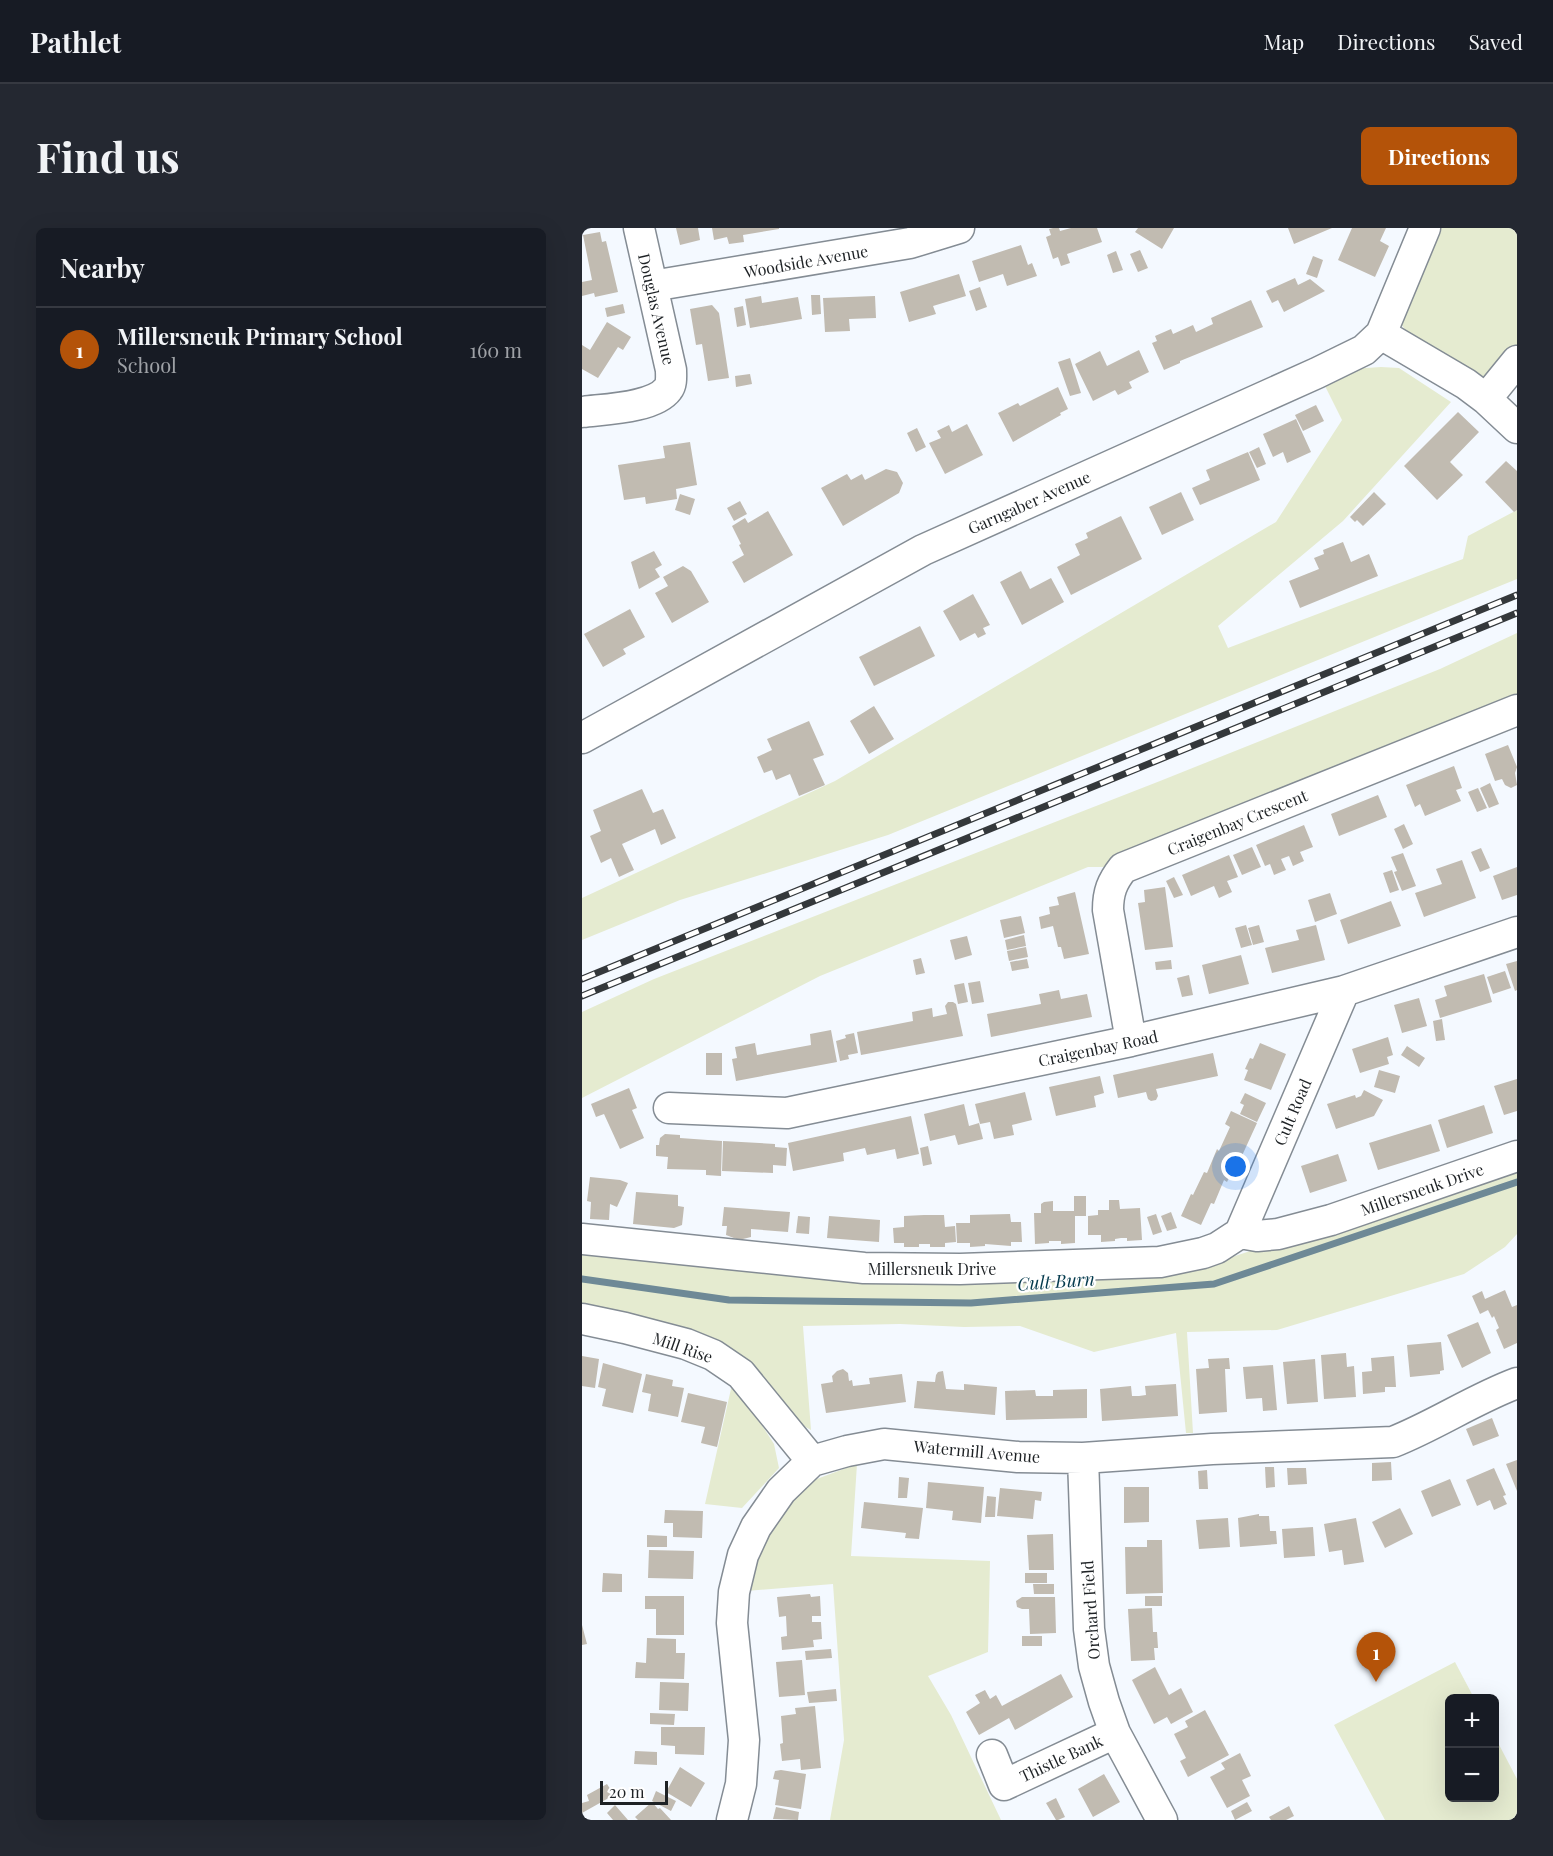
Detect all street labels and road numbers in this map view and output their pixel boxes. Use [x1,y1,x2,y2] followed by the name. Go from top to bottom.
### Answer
[741,240,870,282] street label: Woodside Avenue
[634,251,680,367] street label: Douglas Avenue
[964,466,1094,538] street label: Garngaber Avenue
[1164,784,1310,860] street label: Craigenbay Crescent
[1036,1025,1160,1071] street label: Craigenbay Road
[1269,1075,1315,1149] street label: Cult Road
[1358,1158,1486,1220] street label: Millersneuk Drive
[868,1258,996,1279] street label: Millersneuk Drive
[650,1327,716,1367] street label: Mill Rise
[912,1435,1041,1467] street label: Watermill Avenue
[1076,1560,1104,1660] street label: Orchard Field
[1016,1729,1106,1786] street label: Thistle Bank

